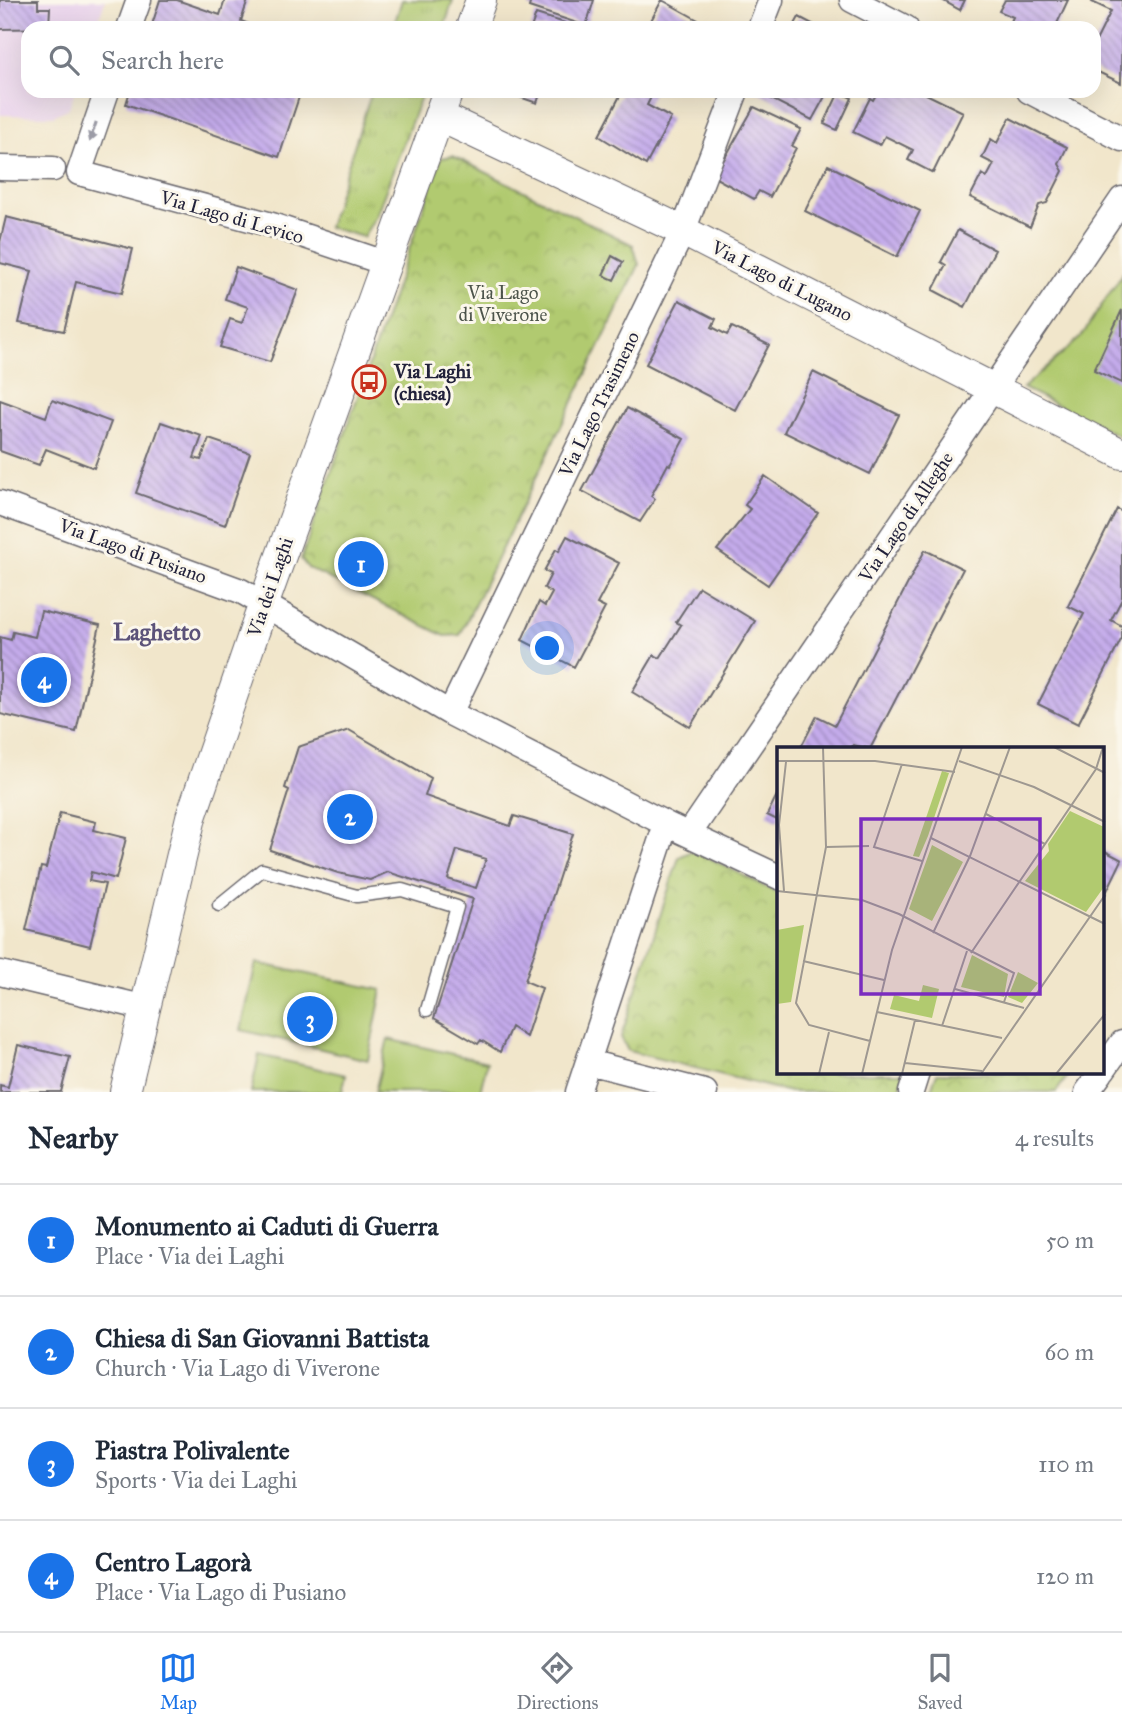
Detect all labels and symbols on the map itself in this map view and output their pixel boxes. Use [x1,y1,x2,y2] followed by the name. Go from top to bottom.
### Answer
[87,122,98,143] one-way arrow
[156,185,307,249] street label: Via Lago di Levico
[706,235,857,327] street label: Via Lago di Lugano
[459,281,547,326] park label: Via Lago di Viverone
[553,327,645,482] street label: Via Lago Trasimeno
[393,360,472,406] place label: Via Laghi (chiesa)
[350,363,388,401] bus stop icon: Via Laghi (chiesa)
[853,447,959,588] street label: Via Lago di Alleghe
[55,513,210,589] street label: Via Lago di Pusiano
[242,534,299,641] street label: Via dei Laghi
[338,538,384,590] pin: 1
[113,618,201,647] district label: Laghetto
[530,631,564,665] your location
[21,654,67,706] pin: 4
[777,747,1104,1074] inset map
[327,791,373,843] pin: 2
[287,993,333,1045] pin: 3

